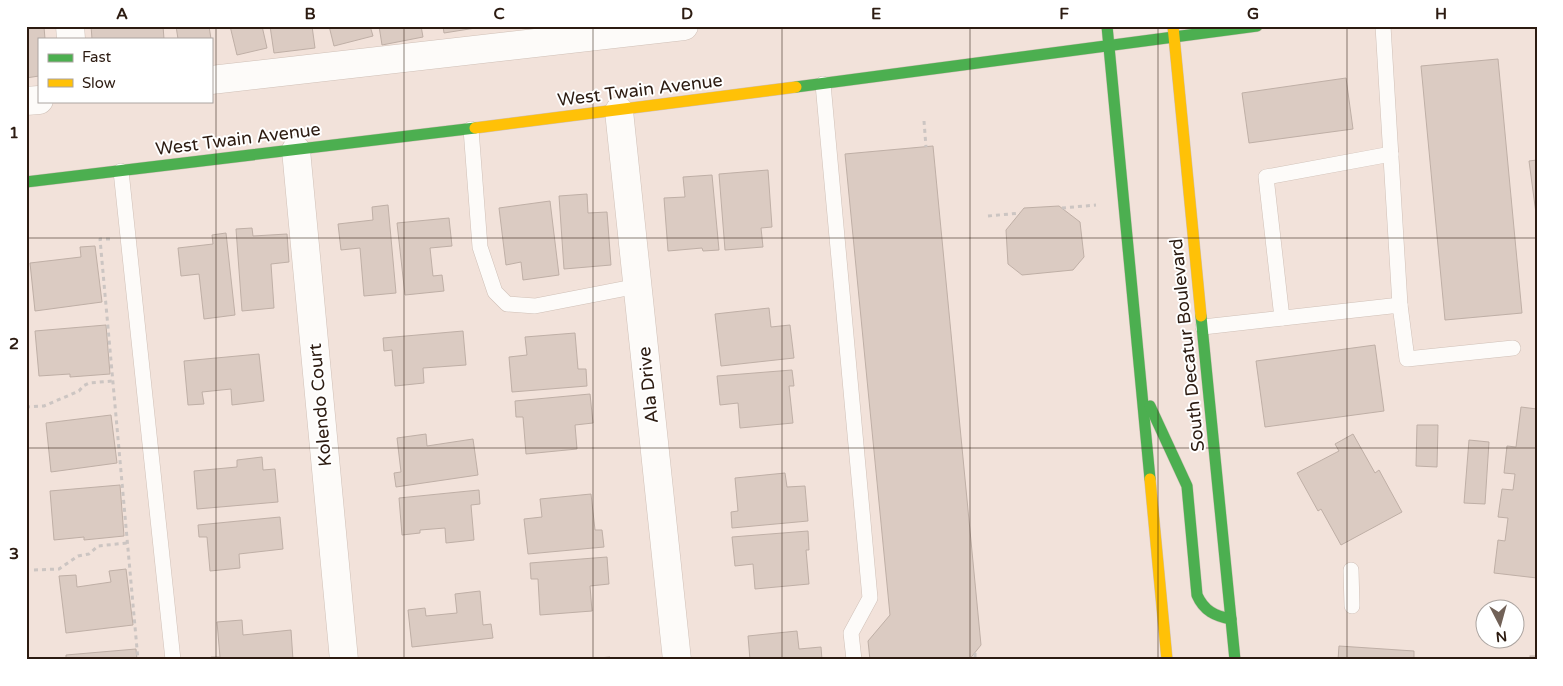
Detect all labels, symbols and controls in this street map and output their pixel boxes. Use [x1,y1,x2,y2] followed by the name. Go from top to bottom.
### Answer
[116,4,128,24] text: A
[304,4,316,24] text: B
[493,4,505,24] text: C
[681,4,693,24] text: D
[871,4,881,24] text: E
[1059,4,1069,24] text: F
[1247,4,1259,24] text: G
[1435,4,1447,24] text: H
[38,38,212,102] legend
[82,48,112,66] text: Fast
[556,69,724,111] street label: West Twain Avenue
[82,74,116,92] text: Slow
[154,118,322,160] street label: West Twain Avenue
[9,123,19,143] text: 1
[1165,237,1209,453] street label: South Decatur Boulevard
[9,334,19,354] text: 2
[304,342,336,467] street label: Kolendo Court
[633,346,663,424] street label: Ala Drive
[9,544,19,564] text: 3
[1476,598,1526,648] north arrow
[1495,627,1508,645] text: N

